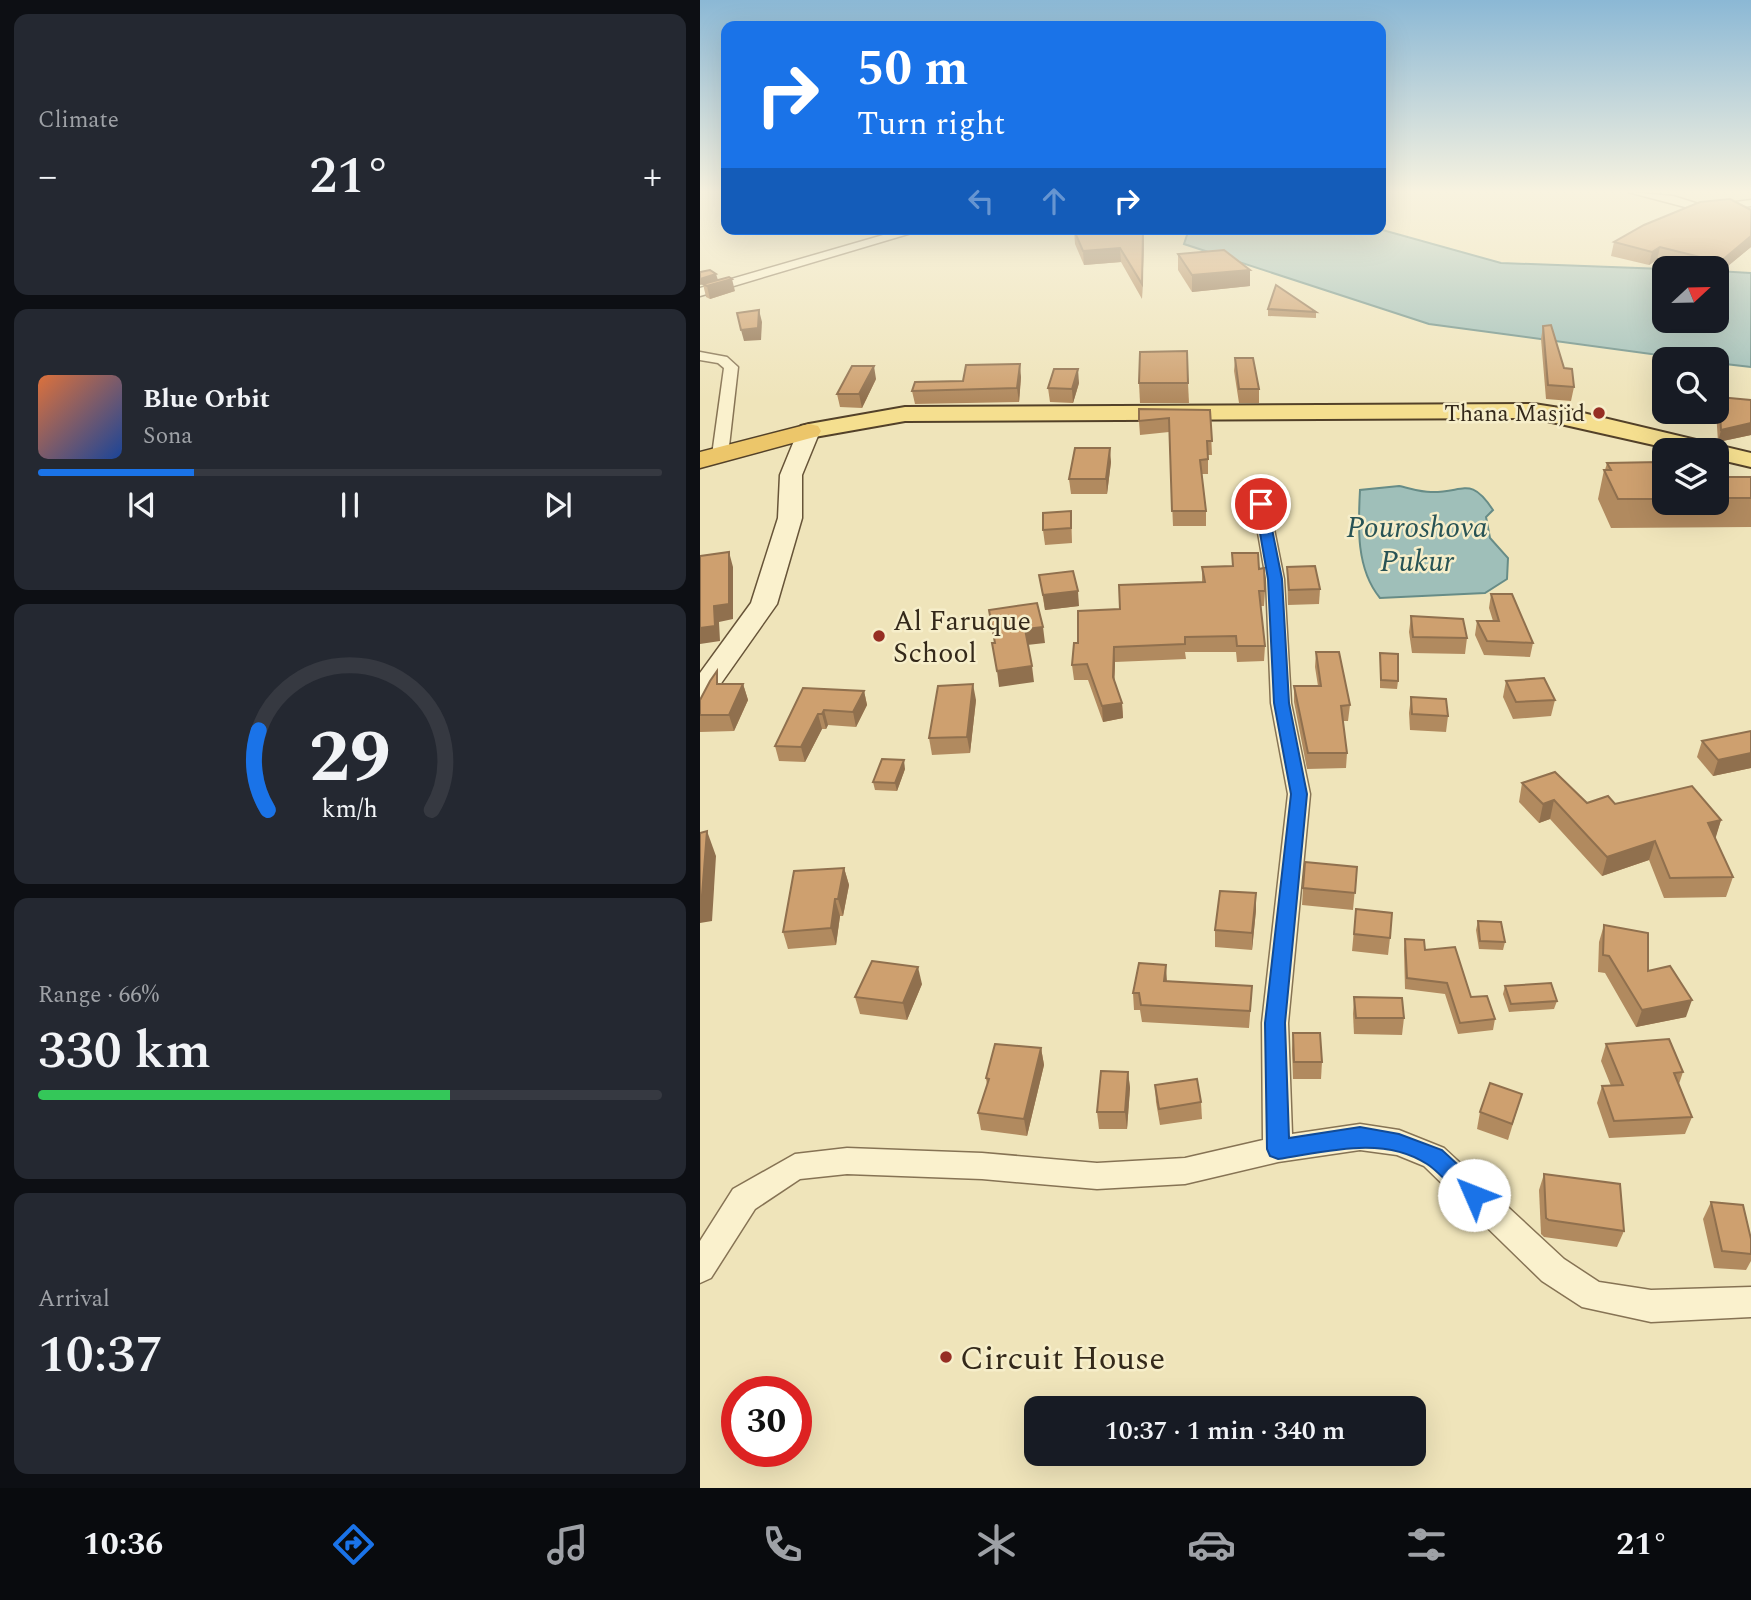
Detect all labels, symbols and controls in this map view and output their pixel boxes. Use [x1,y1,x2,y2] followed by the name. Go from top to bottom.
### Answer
[857,32,968,107] text: 50 m
[742,49,833,140] icon: right
[857,100,1005,149] text: Turn right
[38,103,119,138] text: Climate
[309,137,391,216] text: 21°
[38,148,57,206] text: −
[643,148,662,206] text: +
[962,182,1000,220] icon: left
[1035,182,1073,220] icon: ahead
[1108,182,1146,220] icon: right
[1652,256,1729,332] north arrow
[1652,256,1729,515] map controls
[1652,347,1729,424] button: search
[143,379,270,419] text: Blue Orbit
[1444,397,1585,432] place label: Thana Masjid
[1591,405,1607,421] marker: Thana Masjid
[143,419,193,454] text: Sona
[1652,438,1729,515] button: layers
[1231,474,1291,534] pin
[1242,485,1280,523] icon: arrive
[123,486,161,524] icon: previous
[331,486,369,524] icon: pause
[539,486,577,524] icon: next
[1346,505,1488,585] water label: Pouroshova Pukur
[893,600,1031,675] place label: Al Faruque School
[871,628,887,644] marker: Al Faruque School
[309,703,391,814] text: 29
[322,791,378,829] text: km/h
[38,978,159,1013] text: Range · 66%
[38,1012,211,1091] text: 330 km
[1437,1158,1511,1232] position arrow
[38,1282,110,1317] text: Arrival
[38,1316,163,1395] text: 10:37
[960,1334,1165,1384] place label: Circuit House
[938,1349,954,1365] marker: Circuit House
[721,1376,812,1467] speed limit sign: 30
[1105,1411,1345,1451] text: 10:37 · 1 min · 340 m
[83,1520,163,1569] text: 10:36
[329,1520,378,1569] icon: directions
[543,1520,592,1569] icon: music
[758,1520,807,1569] icon: phone
[972,1520,1021,1569] icon: climate
[1187,1520,1236,1569] icon: car
[1402,1520,1451,1569] icon: filters
[1616,1520,1668,1569] text: 21°

